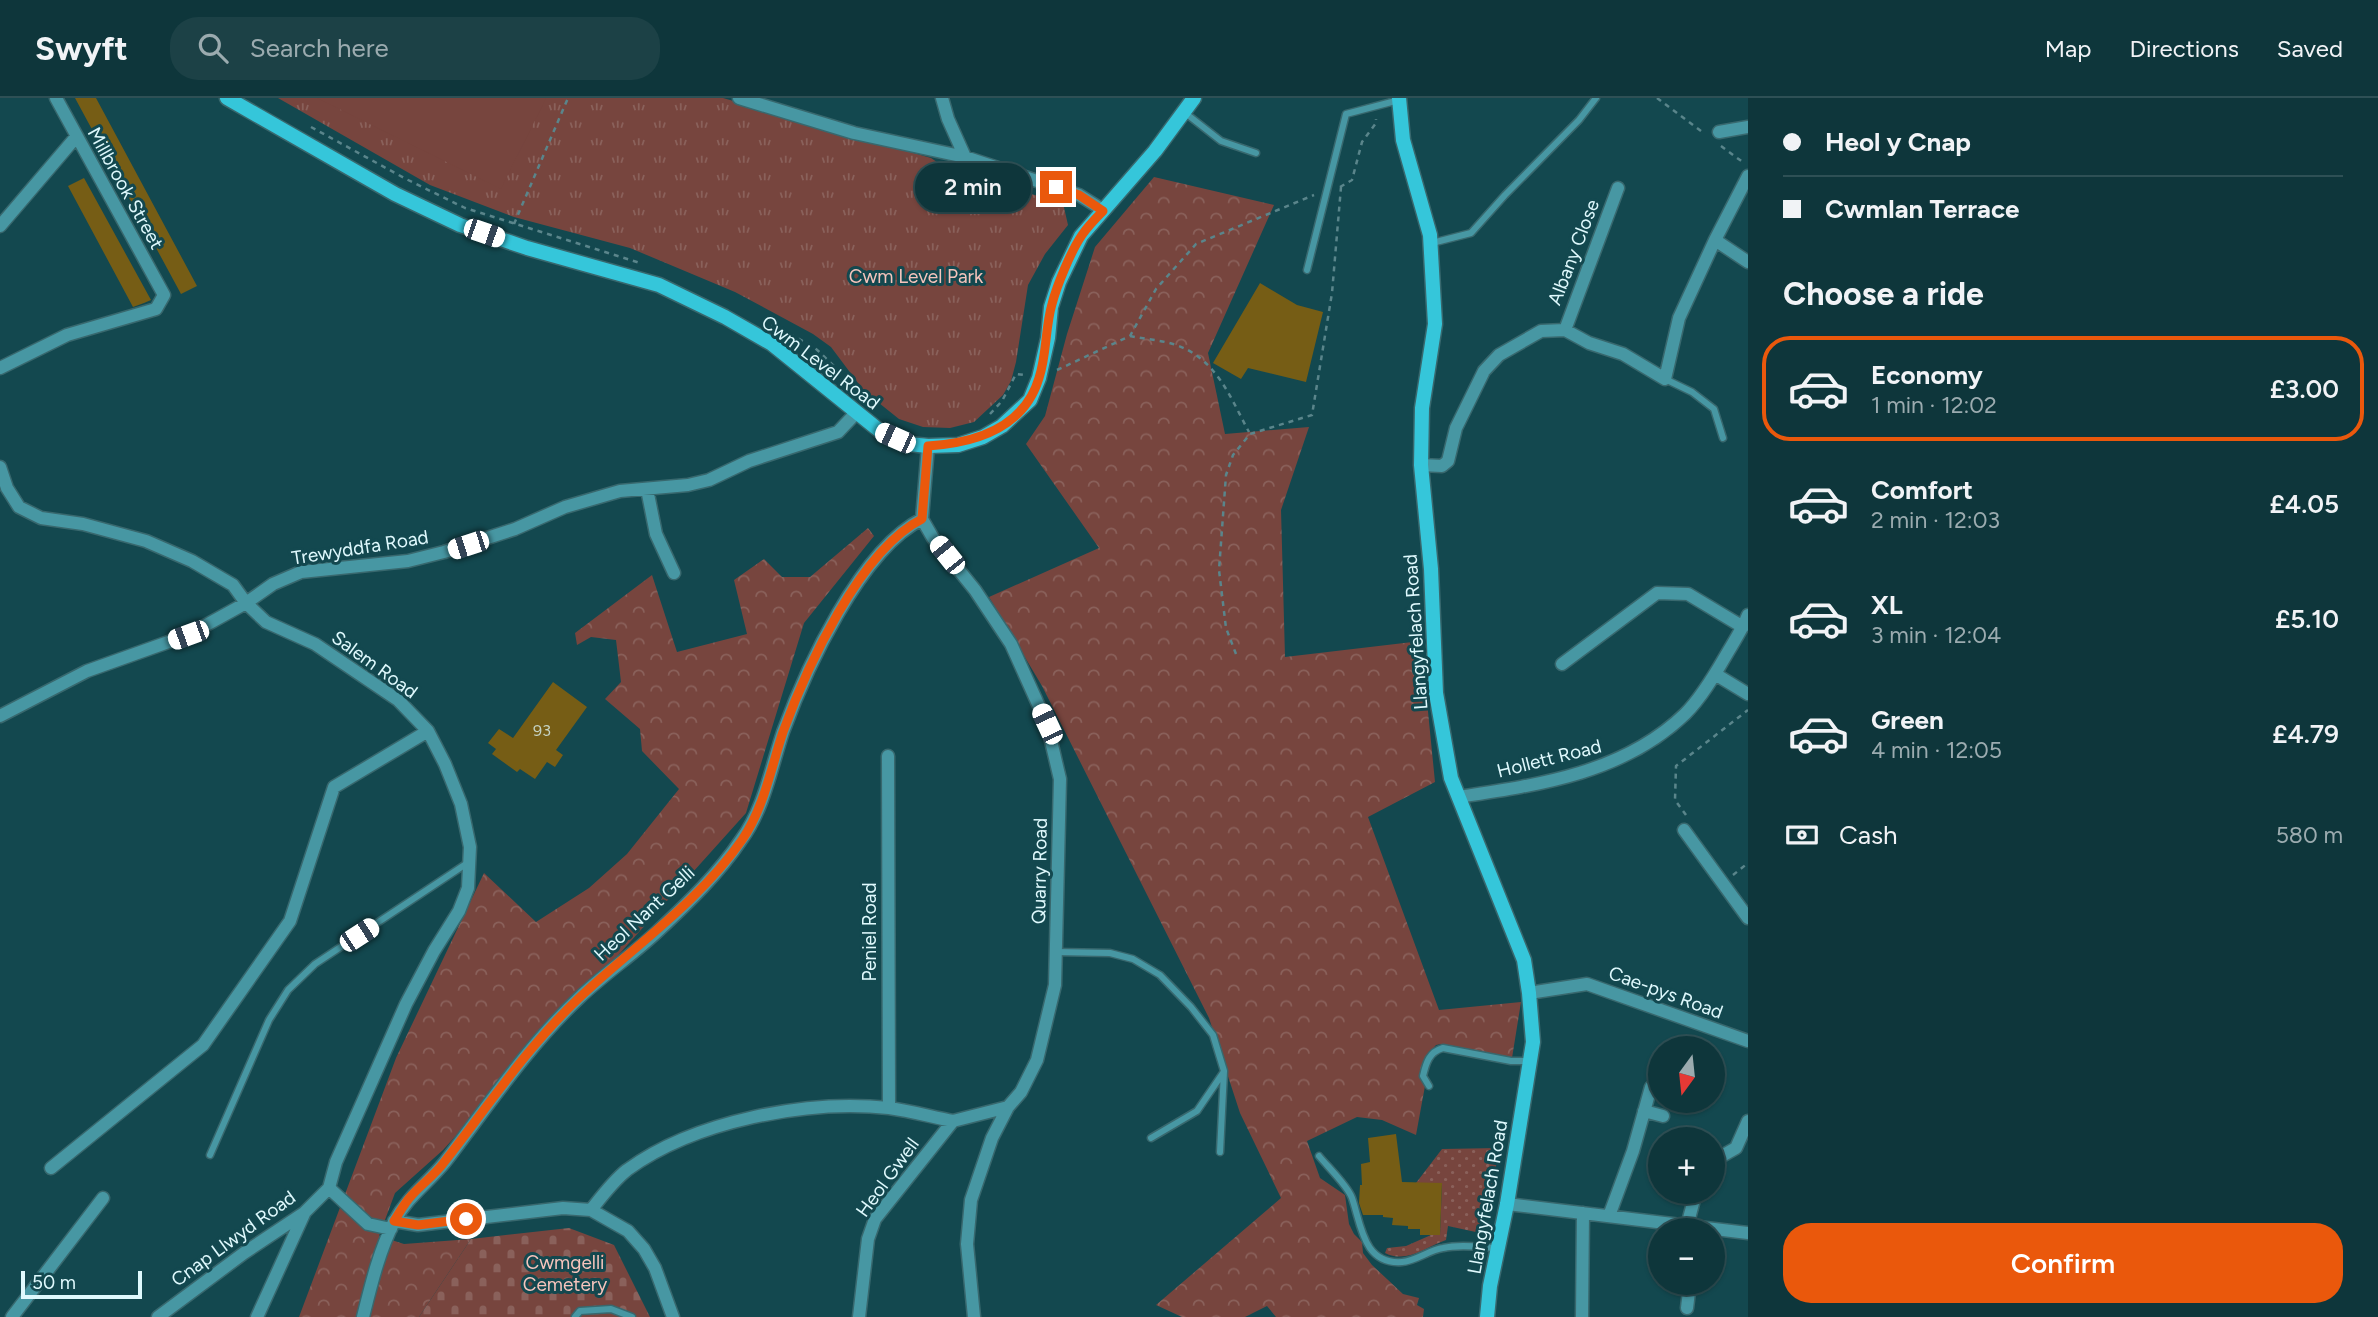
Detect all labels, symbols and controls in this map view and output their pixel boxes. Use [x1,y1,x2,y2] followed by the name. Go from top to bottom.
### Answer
[170,17,660,80] search box
[35,29,128,68] text: Swyft
[194,29,232,67] icon: search
[250,32,389,64] text: Search here
[2045,34,2091,63] text: Map
[2129,34,2239,63] text: Directions
[2277,34,2343,63] text: Saved
[83,123,168,253] street label: Millbrook Street
[1825,126,1971,158] text: Heol y Cnap
[916,162,1032,212] callout: 2 min
[1040,171,1072,203] route end
[944,173,1002,201] text: 2 min
[1825,193,2019,225] text: Cwmlan Terrace
[1543,196,1604,308] street label: Albany Close
[461,216,508,250] car
[849,265,984,288] park label: Cwm Level Park
[1783,275,1984,313] text: Choose a ride
[757,310,884,414] street label: Cwm Level Road
[1787,357,1850,420] icon: car
[1871,359,1983,391] text: Economy
[2270,373,2339,405] text: £3.00
[1871,391,1997,419] text: 1 min · 12:02
[872,420,919,456] car
[1787,472,1850,535] icon: car
[1871,474,1973,506] text: Comfort
[2270,488,2339,520] text: £4.05
[1871,506,2000,534] text: 2 min · 12:03
[290,525,430,570] street label: Trewyddfa Road
[445,529,492,561] car
[926,532,969,578] car
[1399,553,1432,711] street label: Llangyfelach Road
[1787,587,1850,650] icon: car
[1871,589,1903,621] text: XL
[2275,603,2339,635] text: £5.10
[165,618,212,652] car
[1871,621,2001,649] text: 3 min · 12:04
[327,626,422,703] street label: Salem Road
[1029,701,1066,747] car
[1787,702,1850,765] icon: car
[1871,704,1944,736] text: Green
[2272,718,2339,750] text: £4.79
[533,721,551,740] house number: 93
[1495,734,1604,783] street label: Hollett Road
[1871,736,2002,764] text: 4 min · 12:05
[1783,816,1821,854] icon: cash
[1027,818,1052,924] street label: Quarry Road
[1839,819,1898,851] text: Cash
[2276,821,2343,849] text: 580 m
[589,861,699,966] street label: Heol Nant Gelli
[858,882,881,982] street label: Peniel Road
[336,915,383,955] car
[1606,961,1726,1024] street label: Cae-pys Road
[1648,1036,1726,1113] north arrow
[1648,1036,1725,1295] map controls
[1463,1118,1512,1276] street label: Llangyfelach Road
[1648,1127,1725,1204] button: +
[851,1133,924,1221] street label: Heol Gwell
[167,1186,300,1291] street label: Cnap Llwyd Road
[450,1203,482,1235] route start
[1648,1218,1725,1295] button: −
[1783,1223,2343,1303] button: Confirm
[523,1251,607,1296] park label: Cwmgelli Cemetery
[21,1268,142,1300] scale bar
[32,1271,76,1294] text: 50 m

